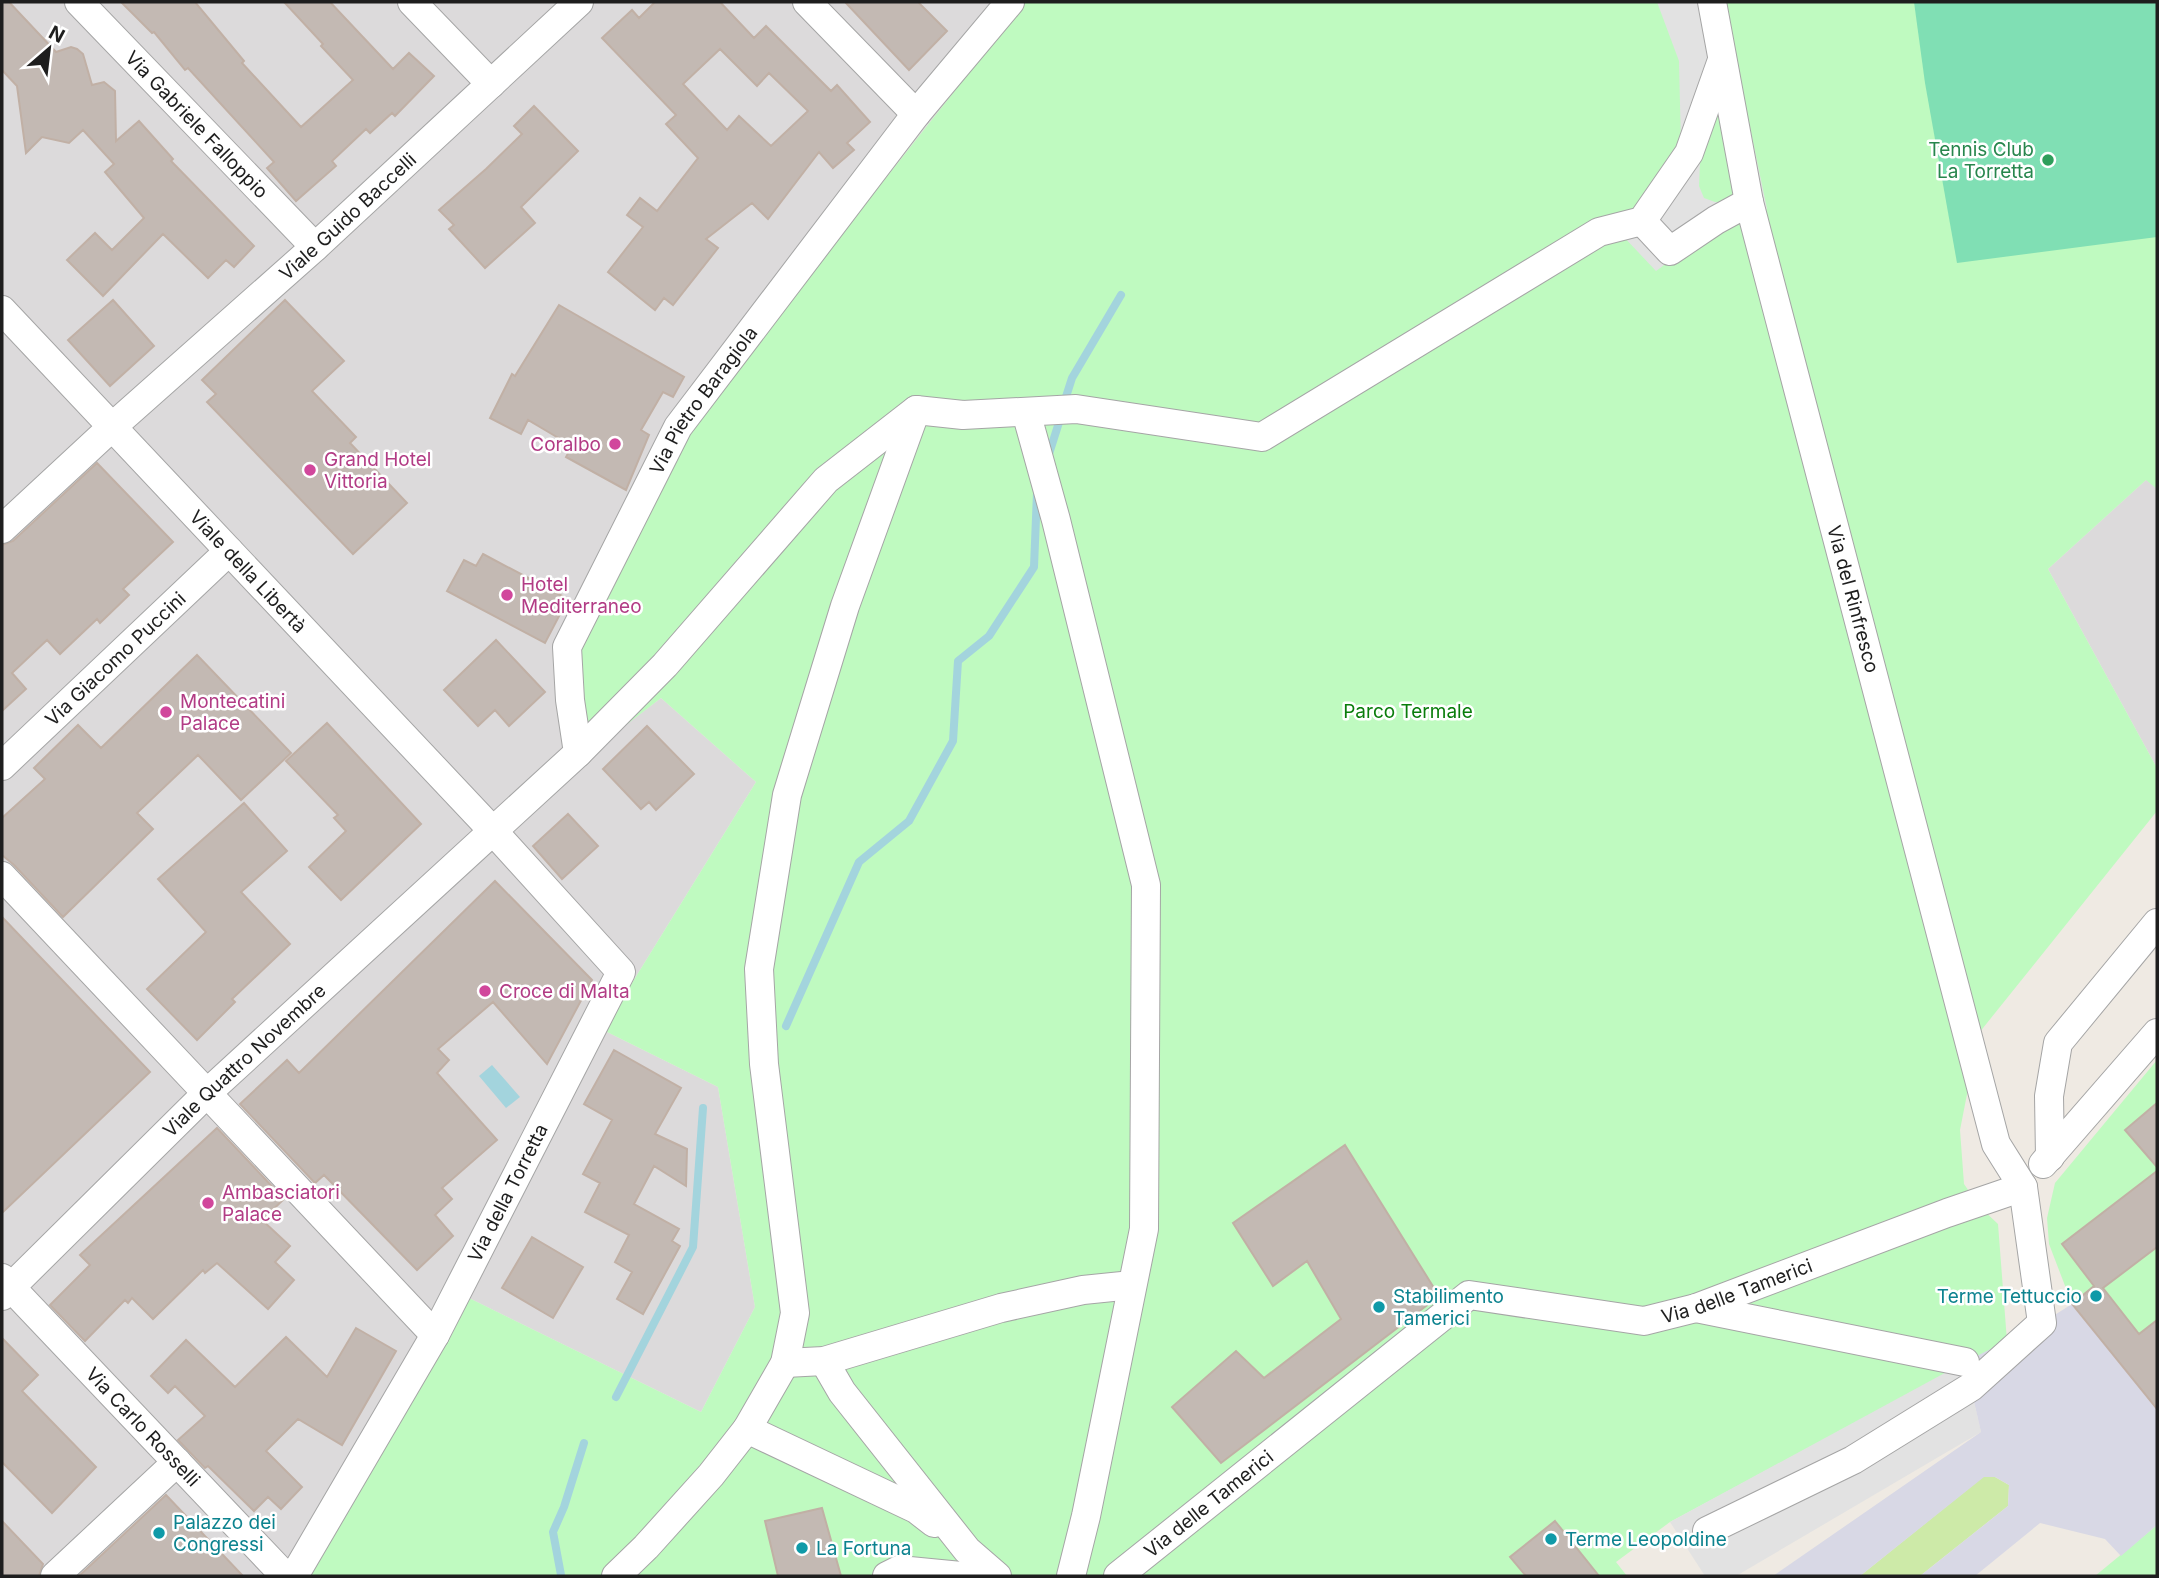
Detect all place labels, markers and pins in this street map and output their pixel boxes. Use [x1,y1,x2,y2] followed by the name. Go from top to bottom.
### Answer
[1928,138,2034,183] place label: Tennis Club La Torretta
[2040,152,2056,168] marker: Tennis Club La Torretta
[530,433,601,456] place label: Coralbo
[607,436,623,452] marker: Coralbo
[324,448,431,493] place label: Grand Hotel Vittoria
[302,462,318,478] marker: Grand Hotel Vittoria
[521,573,642,618] place label: Hotel Mediterraneo
[499,587,515,603] marker: Hotel Mediterraneo
[180,690,285,735] place label: Montecatini Palace
[158,704,174,720] marker: Montecatini Palace
[499,980,630,1003] place label: Croce di Malta
[477,983,493,999] marker: Croce di Malta
[222,1181,340,1226] place label: Ambasciatori Palace
[200,1195,216,1211] marker: Ambasciatori Palace
[1393,1285,1504,1330] place label: Stabilimento Tamerici
[1937,1285,2082,1308] place label: Terme Tettuccio
[2088,1288,2104,1304] marker: Terme Tettuccio
[1371,1299,1387,1315] marker: Stabilimento Tamerici
[173,1511,276,1556] place label: Palazzo dei Congressi
[151,1525,167,1541] marker: Palazzo dei Congressi
[1565,1528,1727,1551] place label: Terme Leopoldine
[1543,1531,1559,1547] marker: Terme Leopoldine
[816,1537,911,1560] place label: La Fortuna
[794,1540,810,1556] marker: La Fortuna

